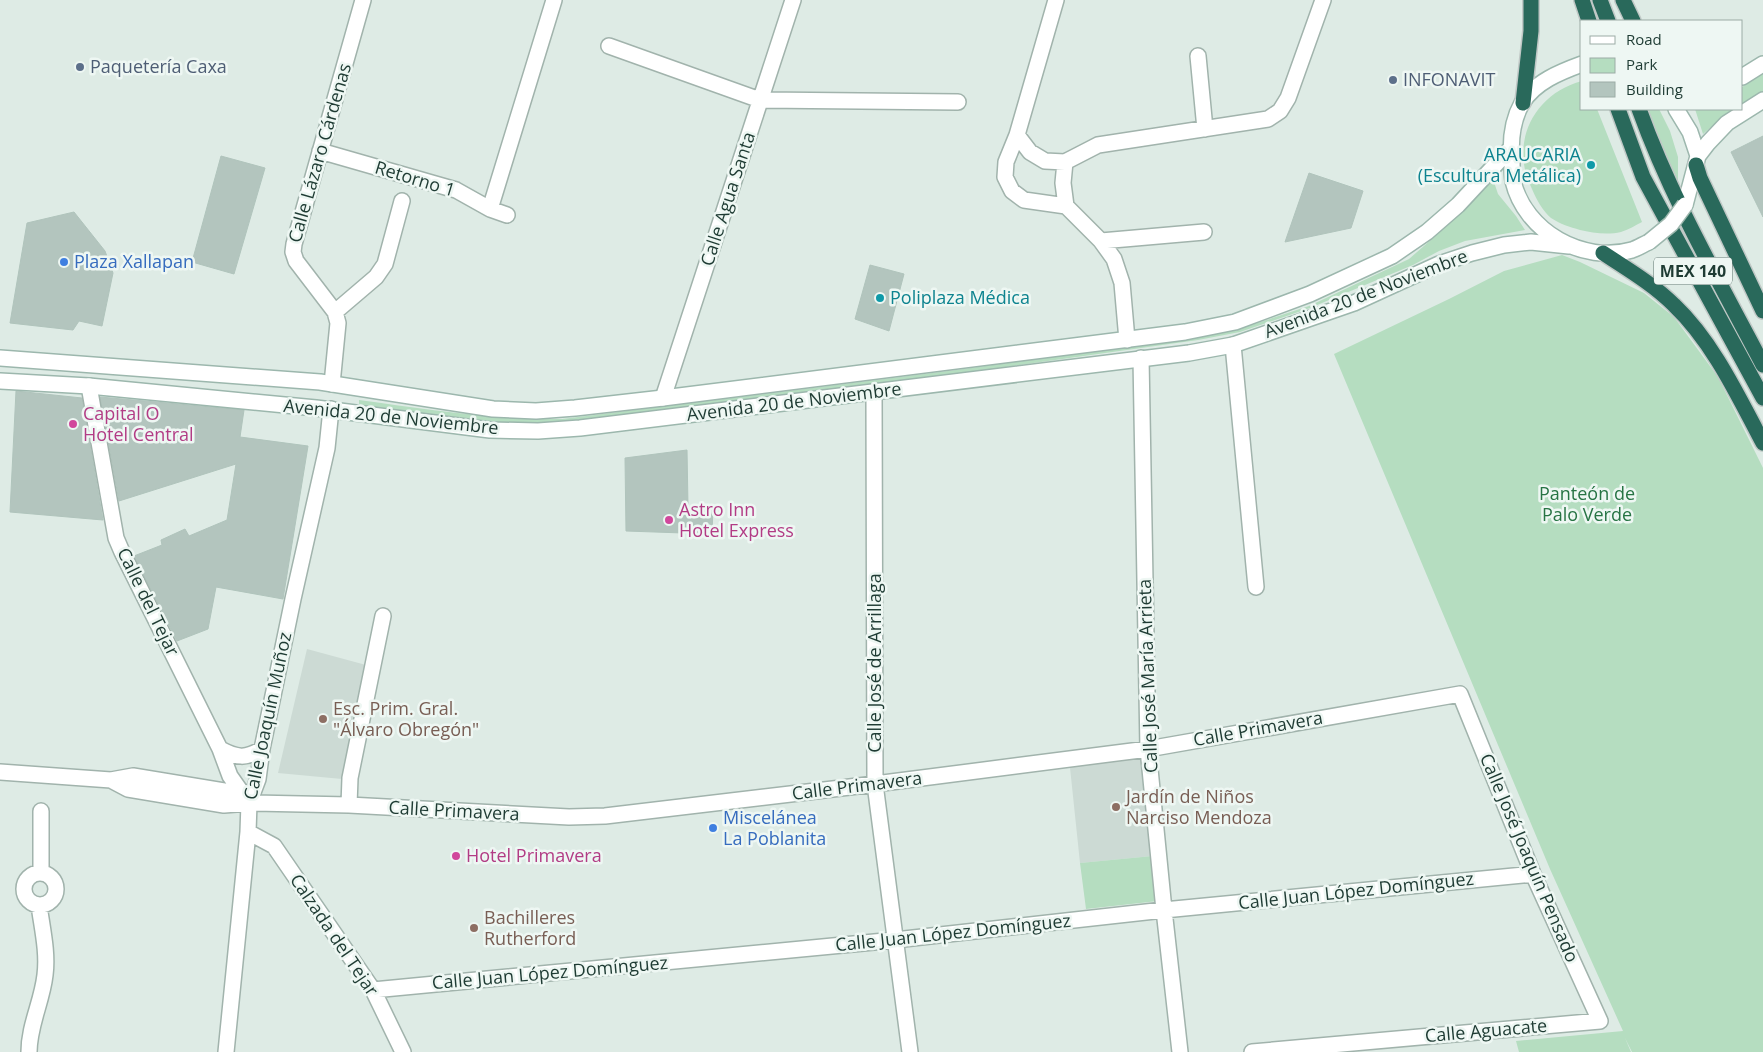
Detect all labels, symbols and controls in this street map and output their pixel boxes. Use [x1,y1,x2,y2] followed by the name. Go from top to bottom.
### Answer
[1580,20,1743,110] legend
[1626,29,1662,49] text: Road
[90,54,227,78] place label: Paquetería Caxa
[1626,54,1657,74] text: Park
[282,60,356,245] street label: Calle Lázaro Cárdenas
[74,61,86,73] marker: Paquetería Caxa
[1403,67,1496,91] place label: INFONAVIT
[1387,74,1399,86] marker: INFONAVIT
[1626,79,1683,99] text: Building
[694,129,760,269] street label: Calle Agua Santa
[1418,142,1582,187] place label: ARAUCARIA (Escultura Metálica)
[372,154,458,202] street label: Retorno 1
[1585,159,1597,171] marker: ARAUCARIA (Escultura Metálica)
[1261,243,1471,343] street label: Avenida 20 de Noviembre
[74,249,194,273] place label: Plaza Xallapan
[58,256,70,268] marker: Plaza Xallapan
[1654,258,1732,284] road number: MEX 140
[890,285,1030,309] place label: Poliplaza Médica
[874,292,886,304] marker: Poliplaza Médica
[685,376,903,426] street label: Avenida 20 de Noviembre
[282,393,500,439] street label: Avenida 20 de Noviembre
[83,401,194,446] place label: Capital O Hotel Central
[67,418,79,430] marker: Capital O Hotel Central
[1539,481,1635,526] park label: Panteón de Palo Verde
[679,497,794,542] place label: Astro Inn Hotel Express
[663,514,675,526] marker: Astro Inn Hotel Express
[112,544,186,660] street label: Calle del Tejar
[862,573,886,753] street label: Calle José de Arrillaga
[1132,579,1162,773] street label: Calle José María Arrieta
[238,630,297,802] street label: Calle Joaquín Muñoz
[333,696,479,741] place label: Esc. Prim. Gral. "Álvaro Obregón"
[1191,705,1324,751] street label: Calle Primavera
[317,713,329,725] marker: Esc. Prim. Gral. "Álvaro Obregón"
[1475,750,1585,966] street label: Calle José Joaquín Pensado
[790,765,923,805] street label: Calle Primavera
[1124,784,1272,829] place label: Jardín de Niños Narciso Mendoza
[388,795,520,825] street label: Calle Primavera
[1110,801,1122,813] marker: Jardín de Niños Narciso Mendoza
[723,805,826,850] place label: Miscelánea La Poblanita
[707,822,719,834] marker: Miscelánea La Poblanita
[466,843,602,867] place label: Hotel Primavera
[450,850,462,862] marker: Hotel Primavera
[1237,866,1475,914] street label: Calle Juan López Domínguez
[285,869,385,1001] street label: Calzada del Tejar
[484,905,576,950] place label: Bachilleres Rutherford
[834,908,1072,956] street label: Calle Juan López Domínguez
[468,922,480,934] marker: Bachilleres Rutherford
[431,950,669,994] street label: Calle Juan López Domínguez
[1424,1013,1548,1047] street label: Calle Aguacate

